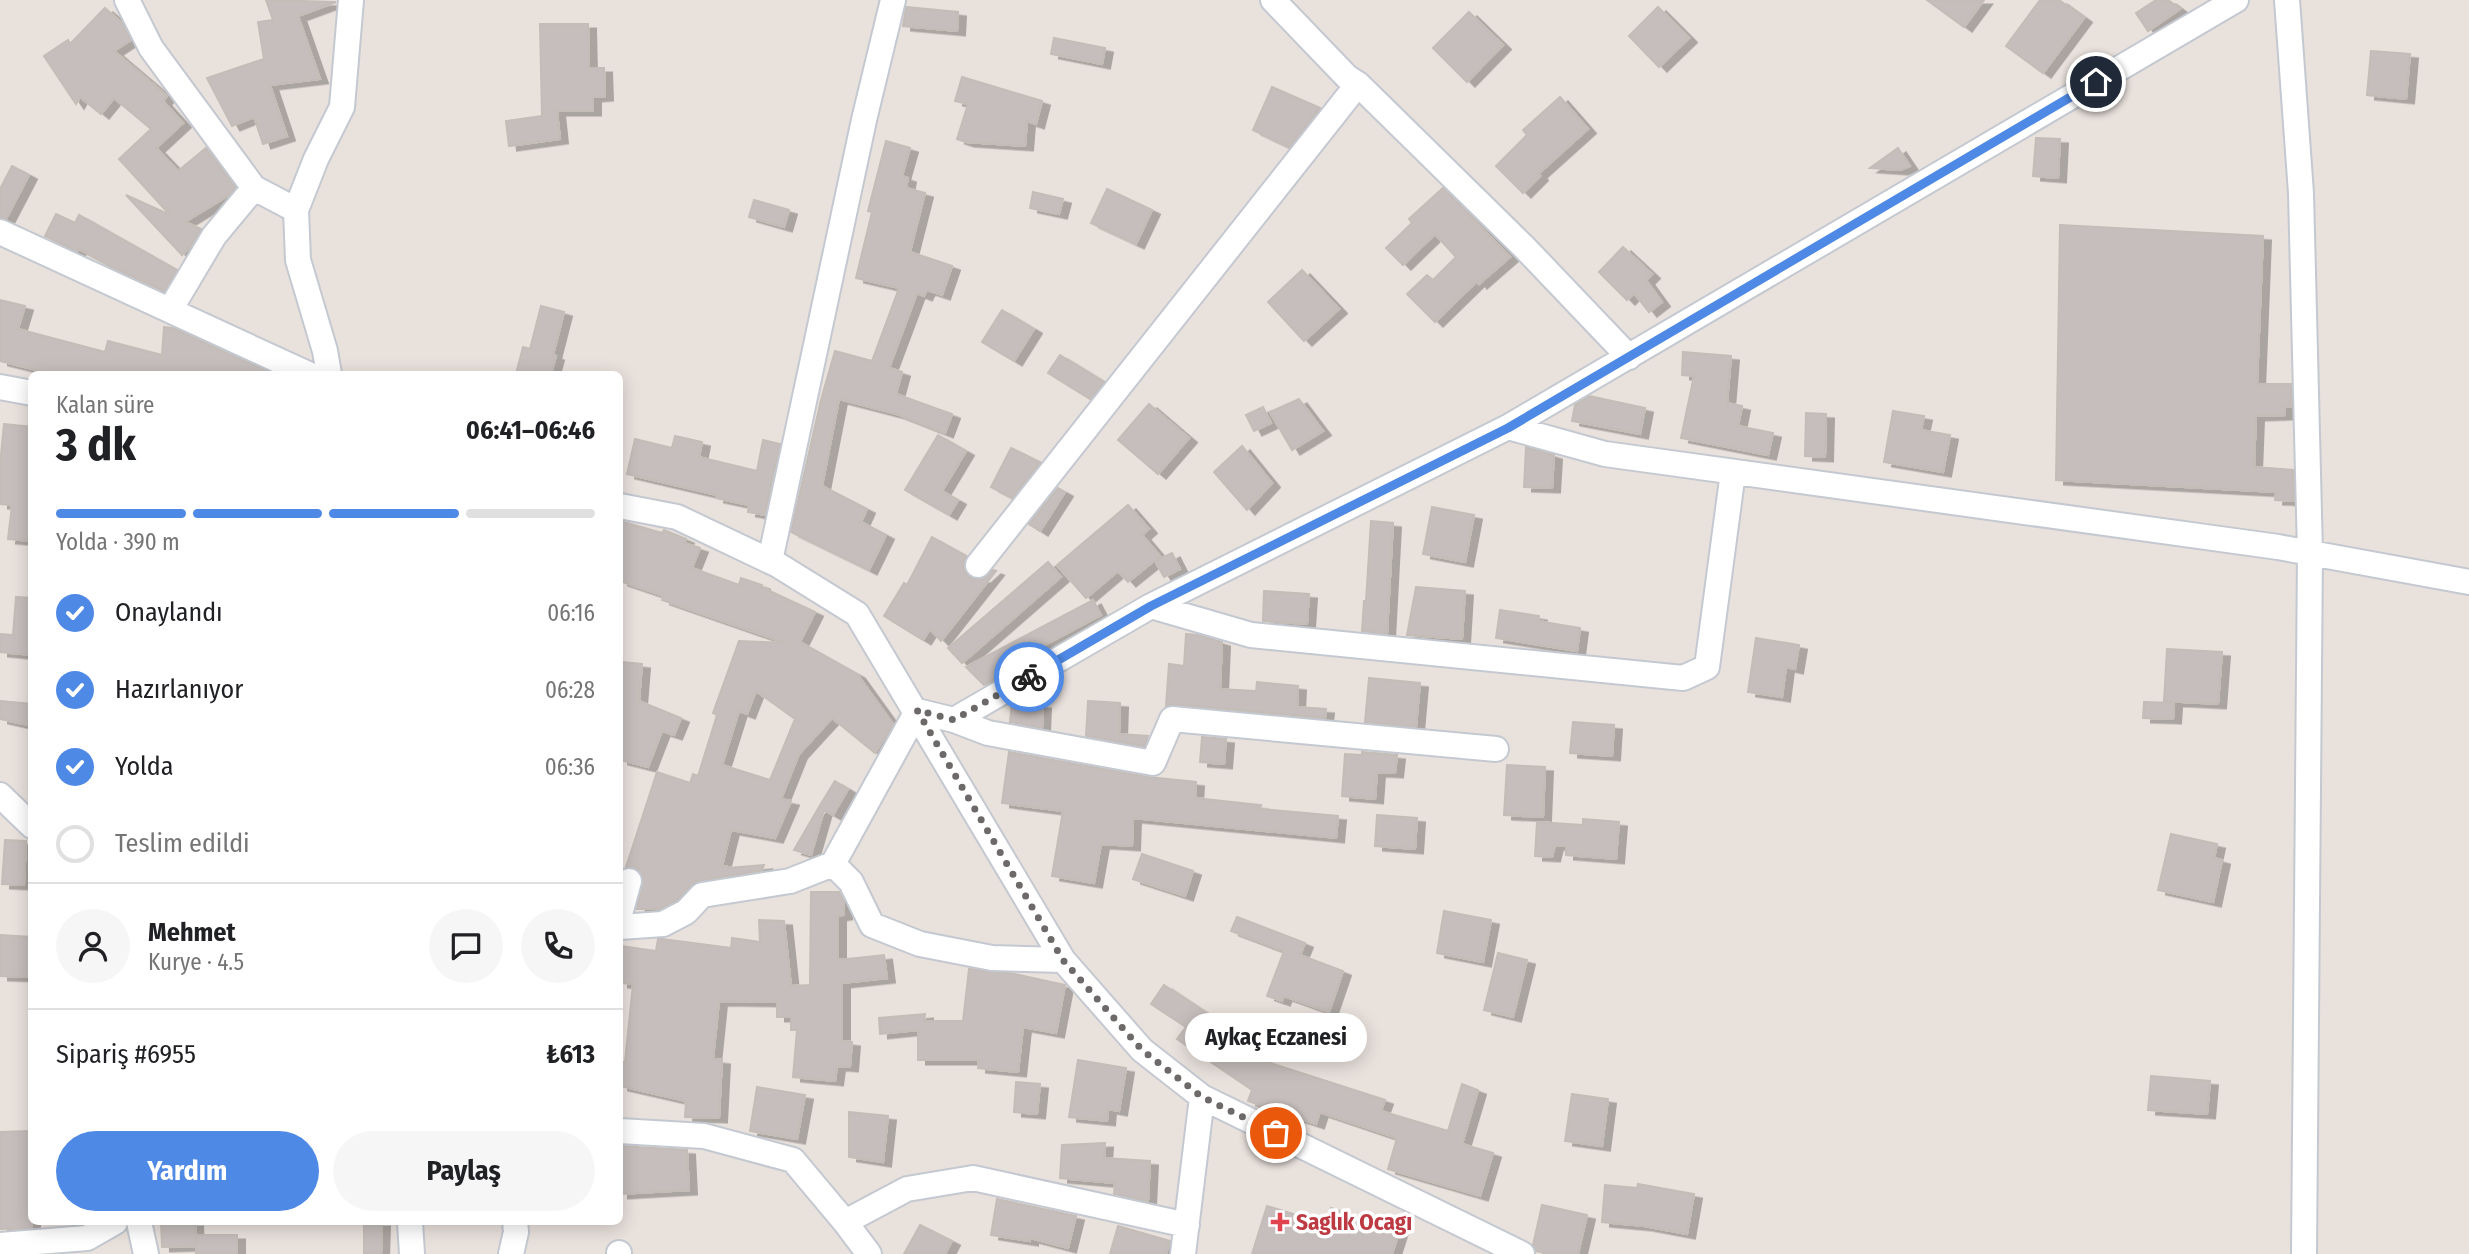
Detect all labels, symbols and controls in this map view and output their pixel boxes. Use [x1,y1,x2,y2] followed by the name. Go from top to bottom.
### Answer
[2066,52,2126,112] pin
[2077,63,2115,101] icon: home
[56,391,154,419] text: Kalan süre
[466,415,595,446] text: 06:41–06:46
[56,417,136,472] text: 3 dk
[56,528,180,556] text: Yolda · 390 m
[56,594,94,632] icon: check
[115,597,223,628] text: Onaylandı
[547,599,595,627] text: 06:16
[994,642,1064,712] courier
[1010,658,1048,696] icon: bike
[56,671,94,709] icon: check
[115,674,243,705] text: Hazırlanıyor
[545,676,595,704] text: 06:28
[56,748,94,786] icon: check
[115,751,174,782] text: Yolda
[545,753,595,781] text: 06:36
[115,828,250,859] text: Teslim edildi
[56,909,130,983] button: person
[429,909,503,983] button: chat
[521,909,595,983] button: phone
[148,917,236,948] text: Mehmet
[148,948,244,976] text: Kurye · 4.5
[1185,1014,1367,1063] callout: Aykaç Eczanesi
[1205,1023,1347,1051] text: Aykaç Eczanesi
[56,1039,196,1070] text: Sipariş #6955
[546,1039,595,1070] text: ₺613
[1246,1103,1306,1163] pin
[1257,1114,1295,1152] icon: bag
[56,1131,319,1211] button: Yardım
[333,1131,595,1211] button: Paylaş
[1296,1208,1412,1236] place label: Saglık Ocagı
[1270,1212,1290,1232] marker: Saglık Ocagı

